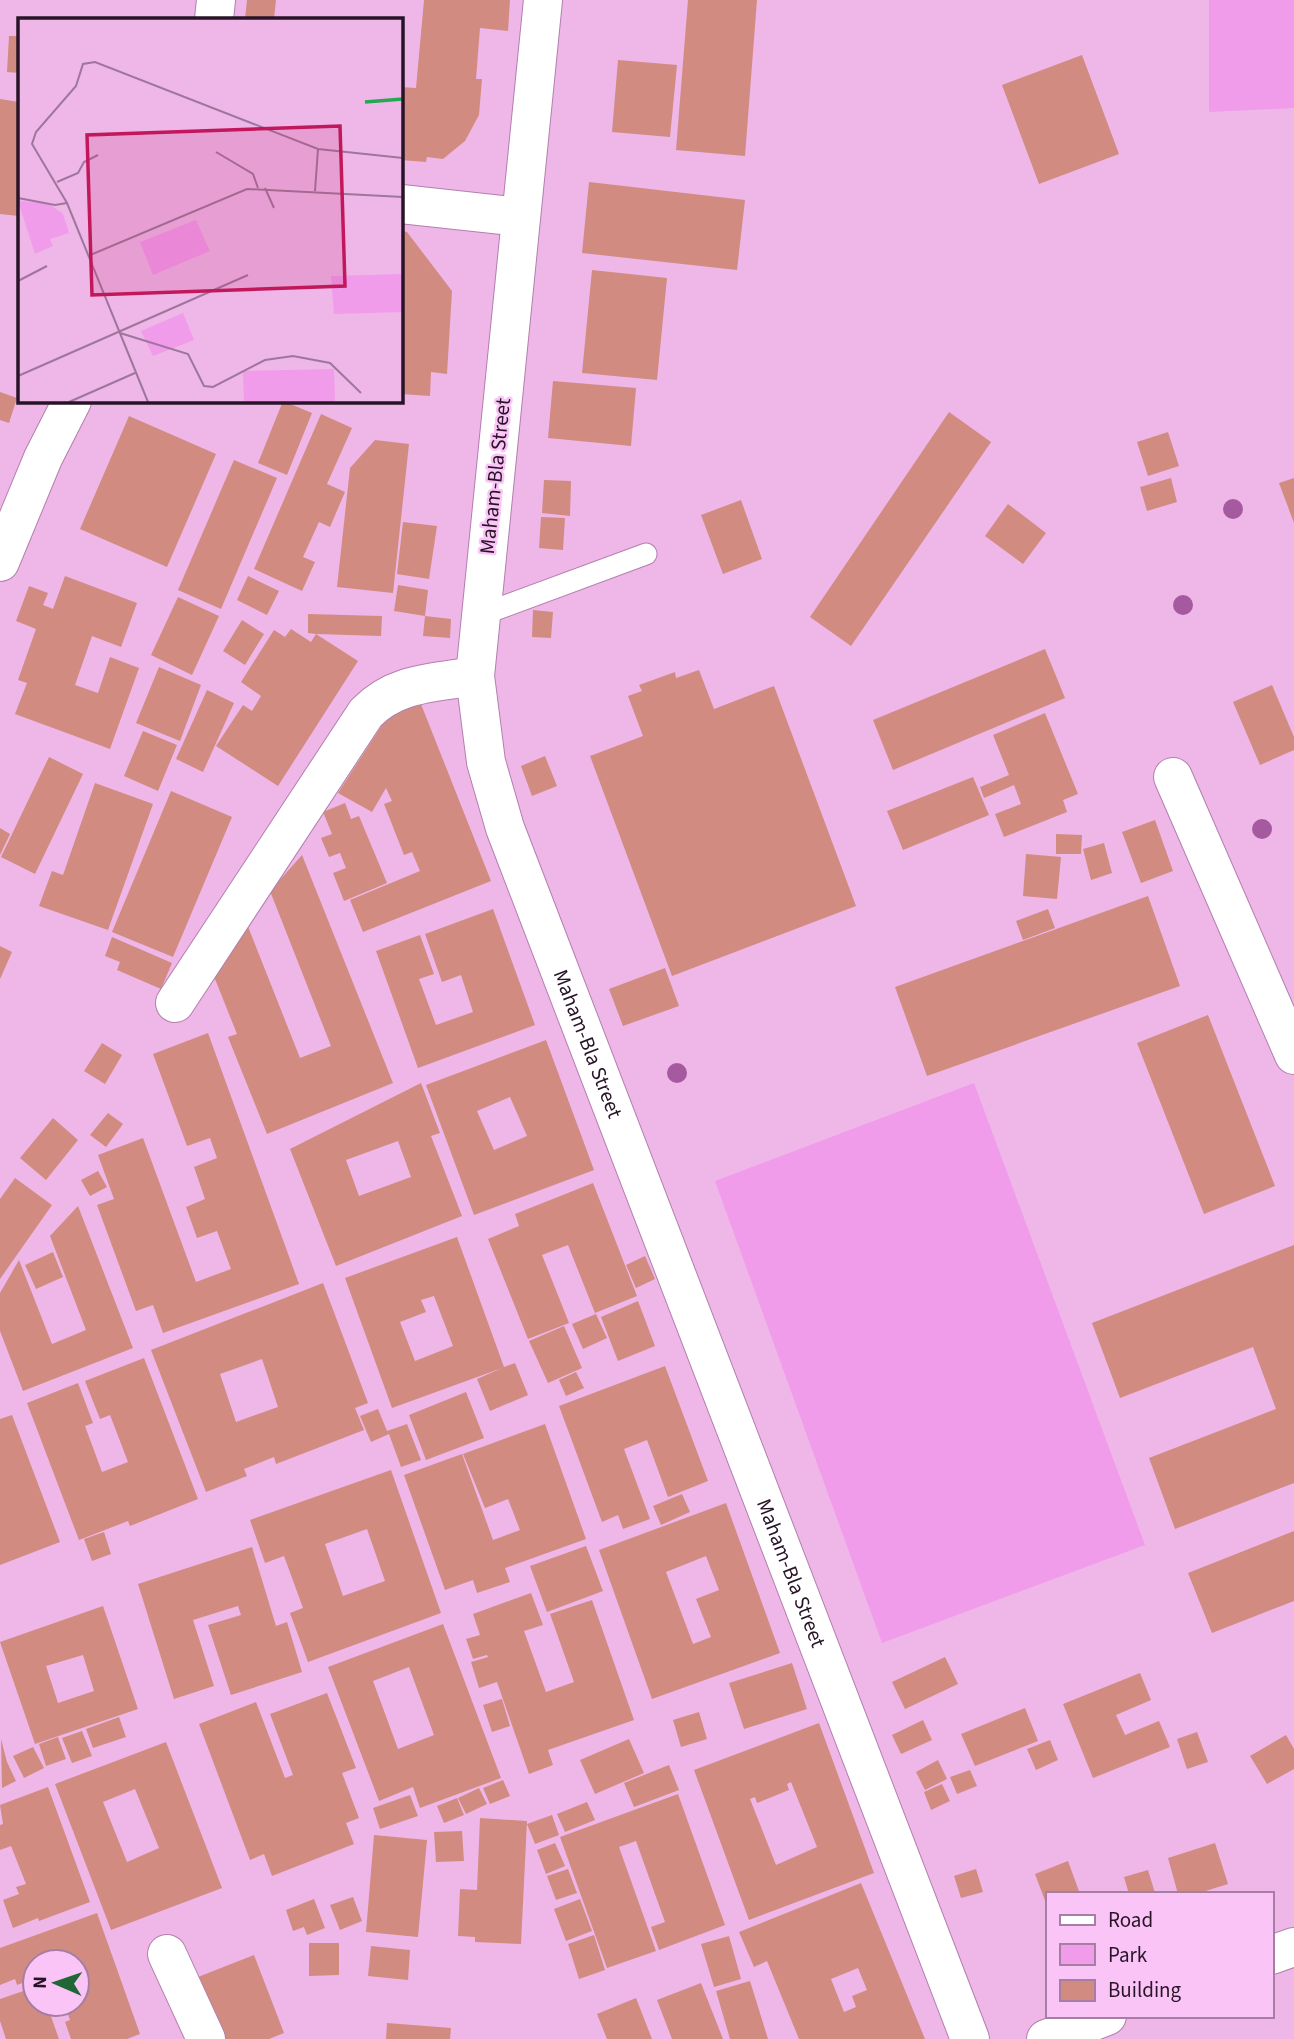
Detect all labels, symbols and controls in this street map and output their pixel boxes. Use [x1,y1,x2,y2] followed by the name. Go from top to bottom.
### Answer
[18,18,402,402] inset map
[472,396,518,556] street label: Maham-Bla Street
[546,965,630,1123] street label: Maham-Bla Street
[749,1494,833,1652] street label: Maham-Bla Street
[1046,1892,1273,2018] legend
[1108,1905,1153,1935] text: Road
[1108,1940,1148,1970] text: Park
[21,1948,91,2018] north arrow
[1108,1975,1182,2005] text: Building
[27,1976,54,1989] text: N

